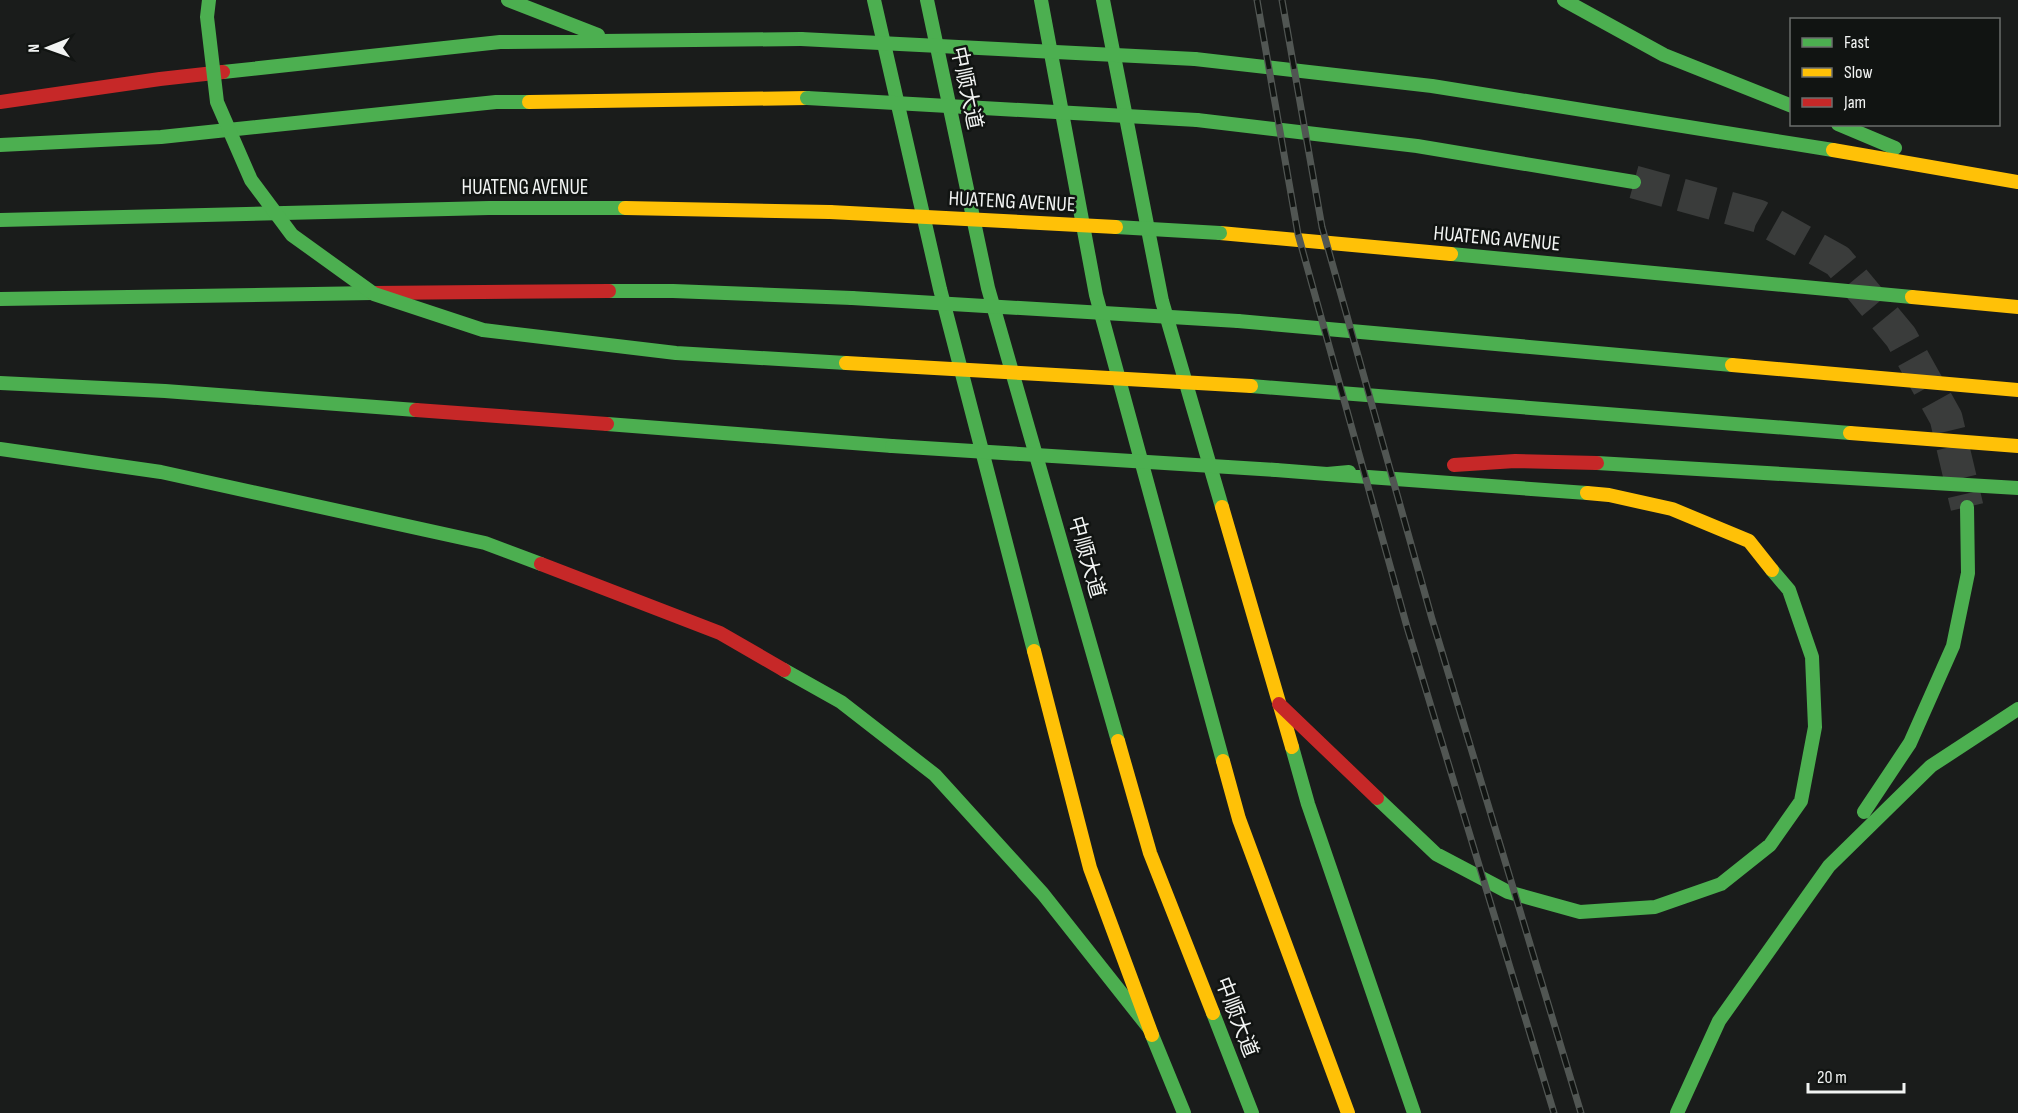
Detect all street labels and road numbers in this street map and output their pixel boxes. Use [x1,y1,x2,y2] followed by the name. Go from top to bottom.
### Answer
[946,44,987,132] street label: 中顺大道
[461,175,589,200] street label: HUATENG AVENUE
[948,186,1076,217] street label: HUATENG AVENUE
[1433,221,1561,256] street label: HUATENG AVENUE
[1063,513,1110,601] street label: 中顺大道
[1210,973,1263,1061] street label: 中顺大道

